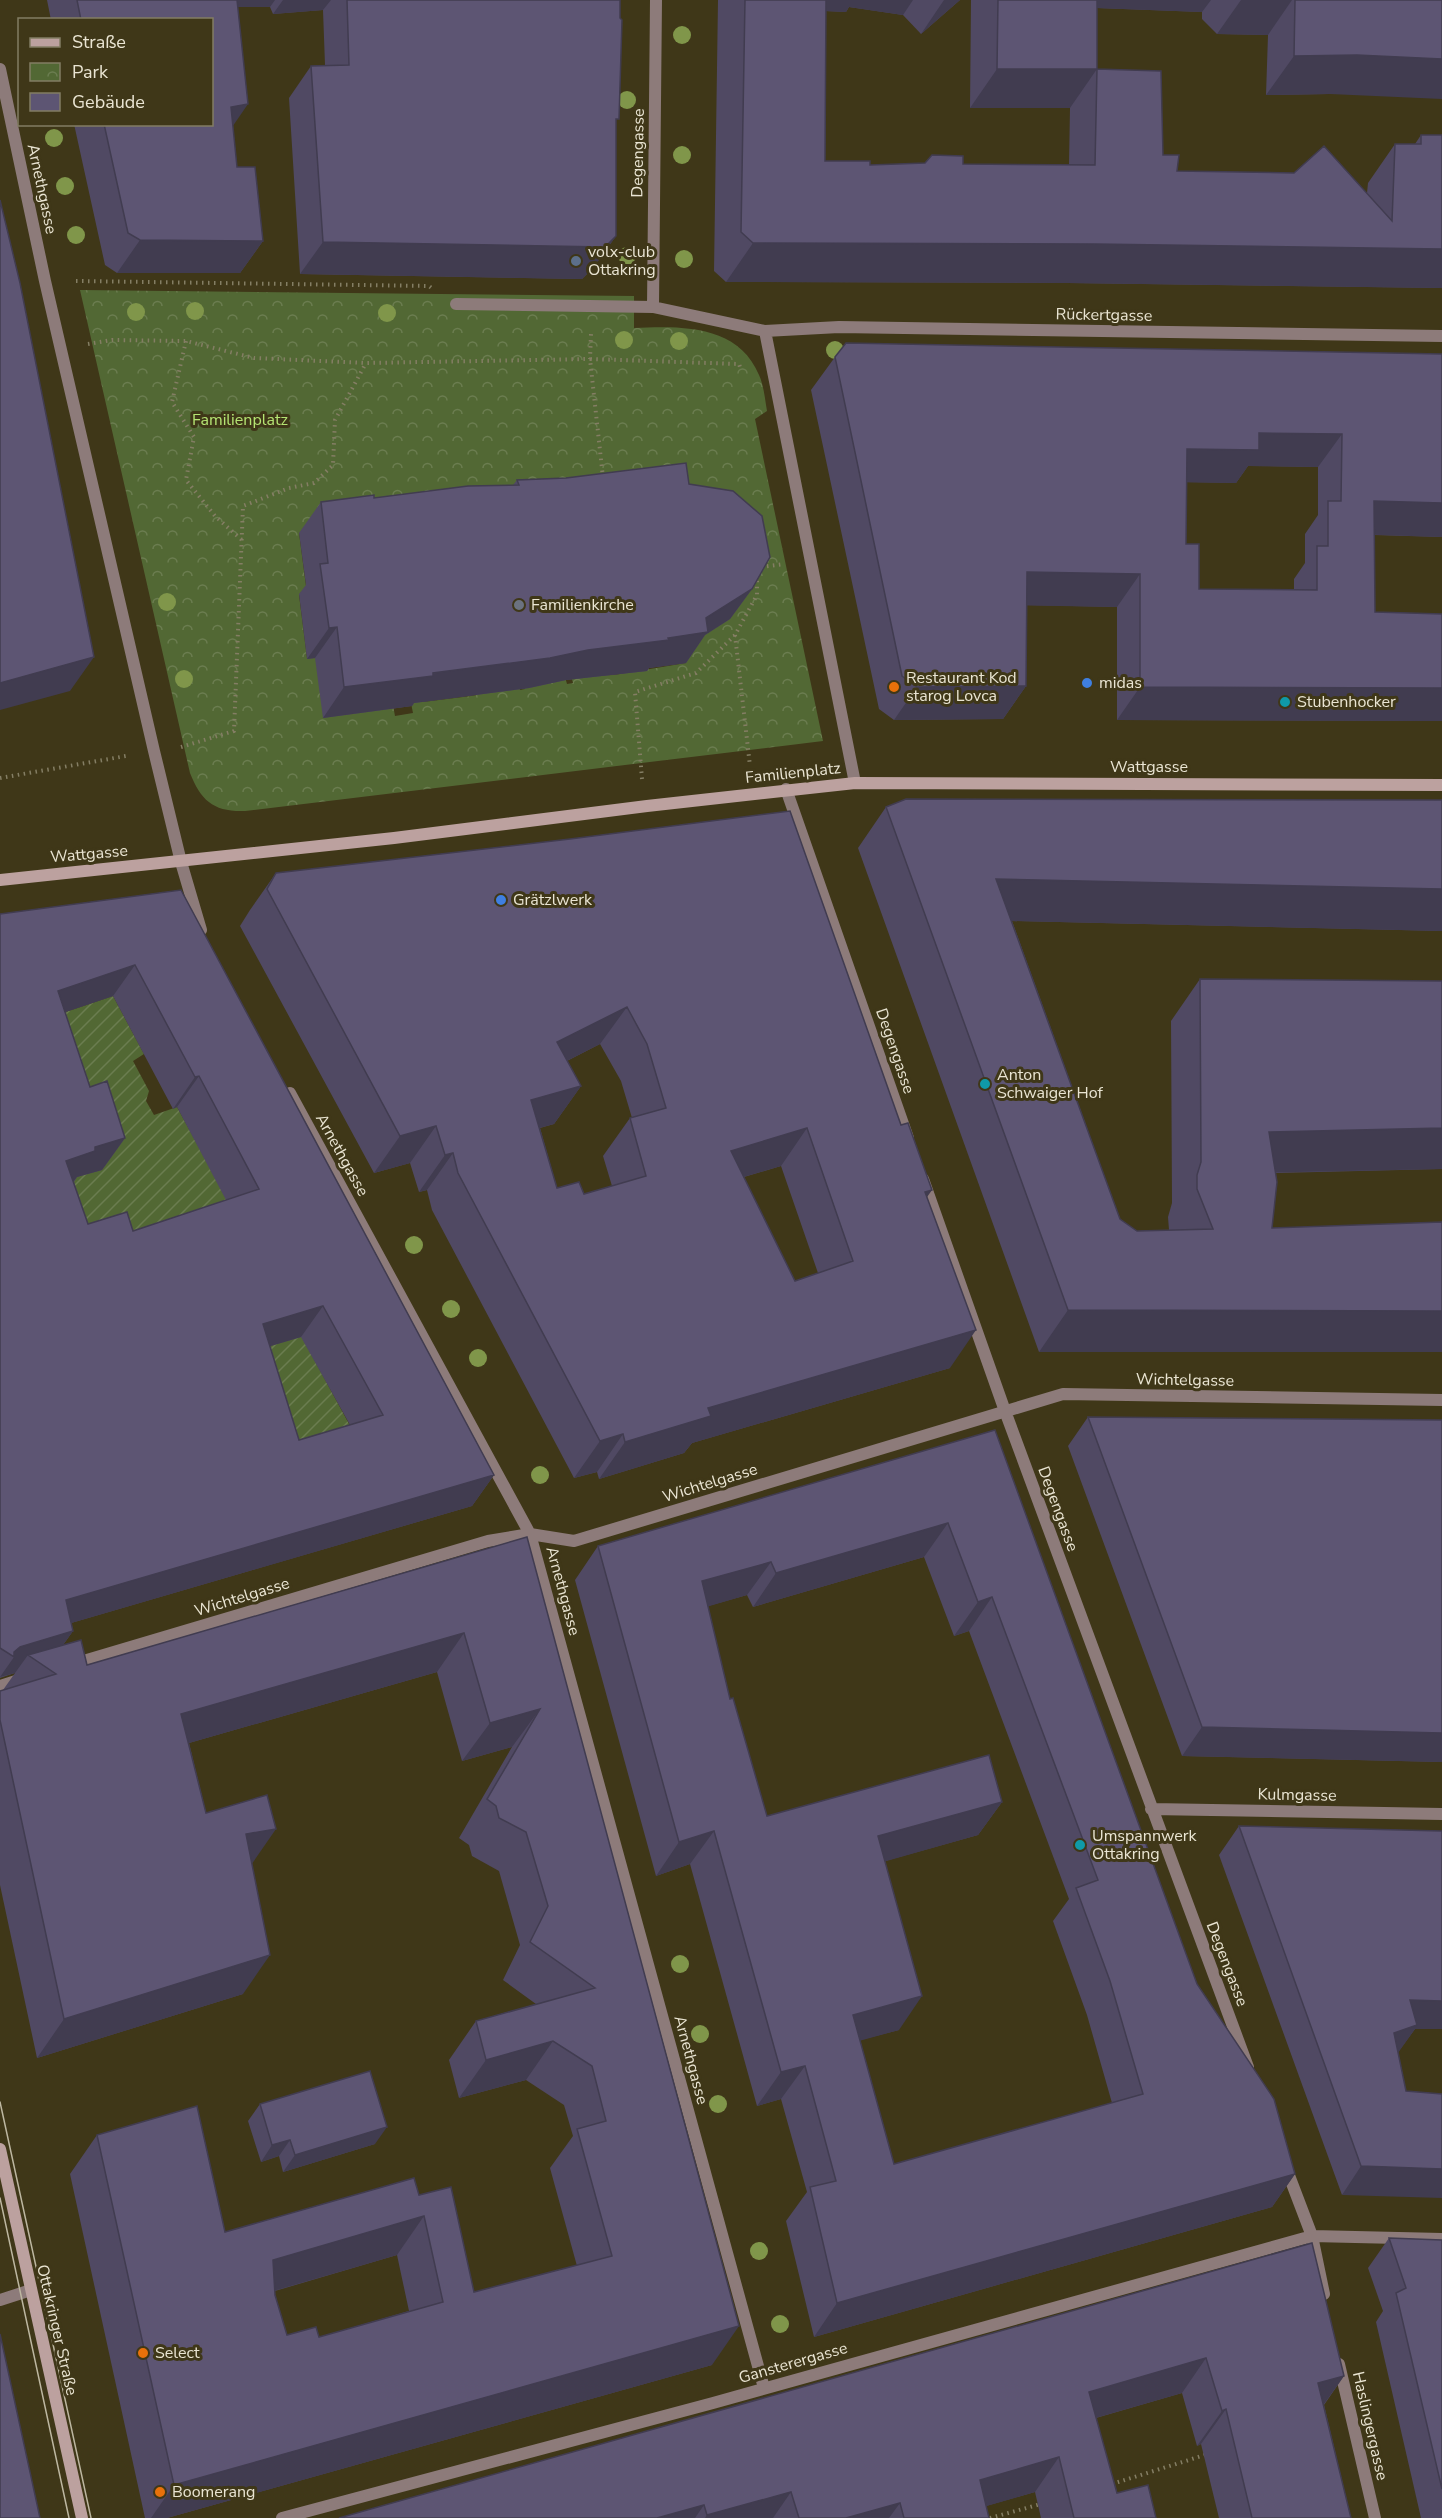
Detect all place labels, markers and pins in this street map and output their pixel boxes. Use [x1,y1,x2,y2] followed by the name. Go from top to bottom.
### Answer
[588,241,656,281] place label: volx-club Ottakring
[569,254,583,268] marker: volx-club Ottakring
[531,594,634,616] place label: Familienkirche
[512,598,526,612] marker: Familienkirche
[906,667,1017,707] place label: Restaurant Kod starog Lovca
[1099,672,1142,694] place label: midas
[1080,676,1094,690] marker: midas
[887,680,901,694] marker: Restaurant Kod starog Lovca
[1297,691,1396,713] place label: Stubenhocker
[1278,695,1292,709] marker: Stubenhocker
[513,889,593,911] place label: Grätzlwerk
[494,893,508,907] marker: Grätzlwerk
[997,1064,1103,1104] place label: Anton Schwaiger Hof
[978,1077,992,1091] marker: Anton Schwaiger Hof
[1092,1825,1198,1865] place label: Umspannwerk Ottakring
[1073,1838,1087,1852] marker: Umspannwerk Ottakring
[155,2342,200,2364] place label: Select
[136,2346,150,2360] marker: Select
[172,2481,255,2503] place label: Boomerang
[153,2485,167,2499] marker: Boomerang

